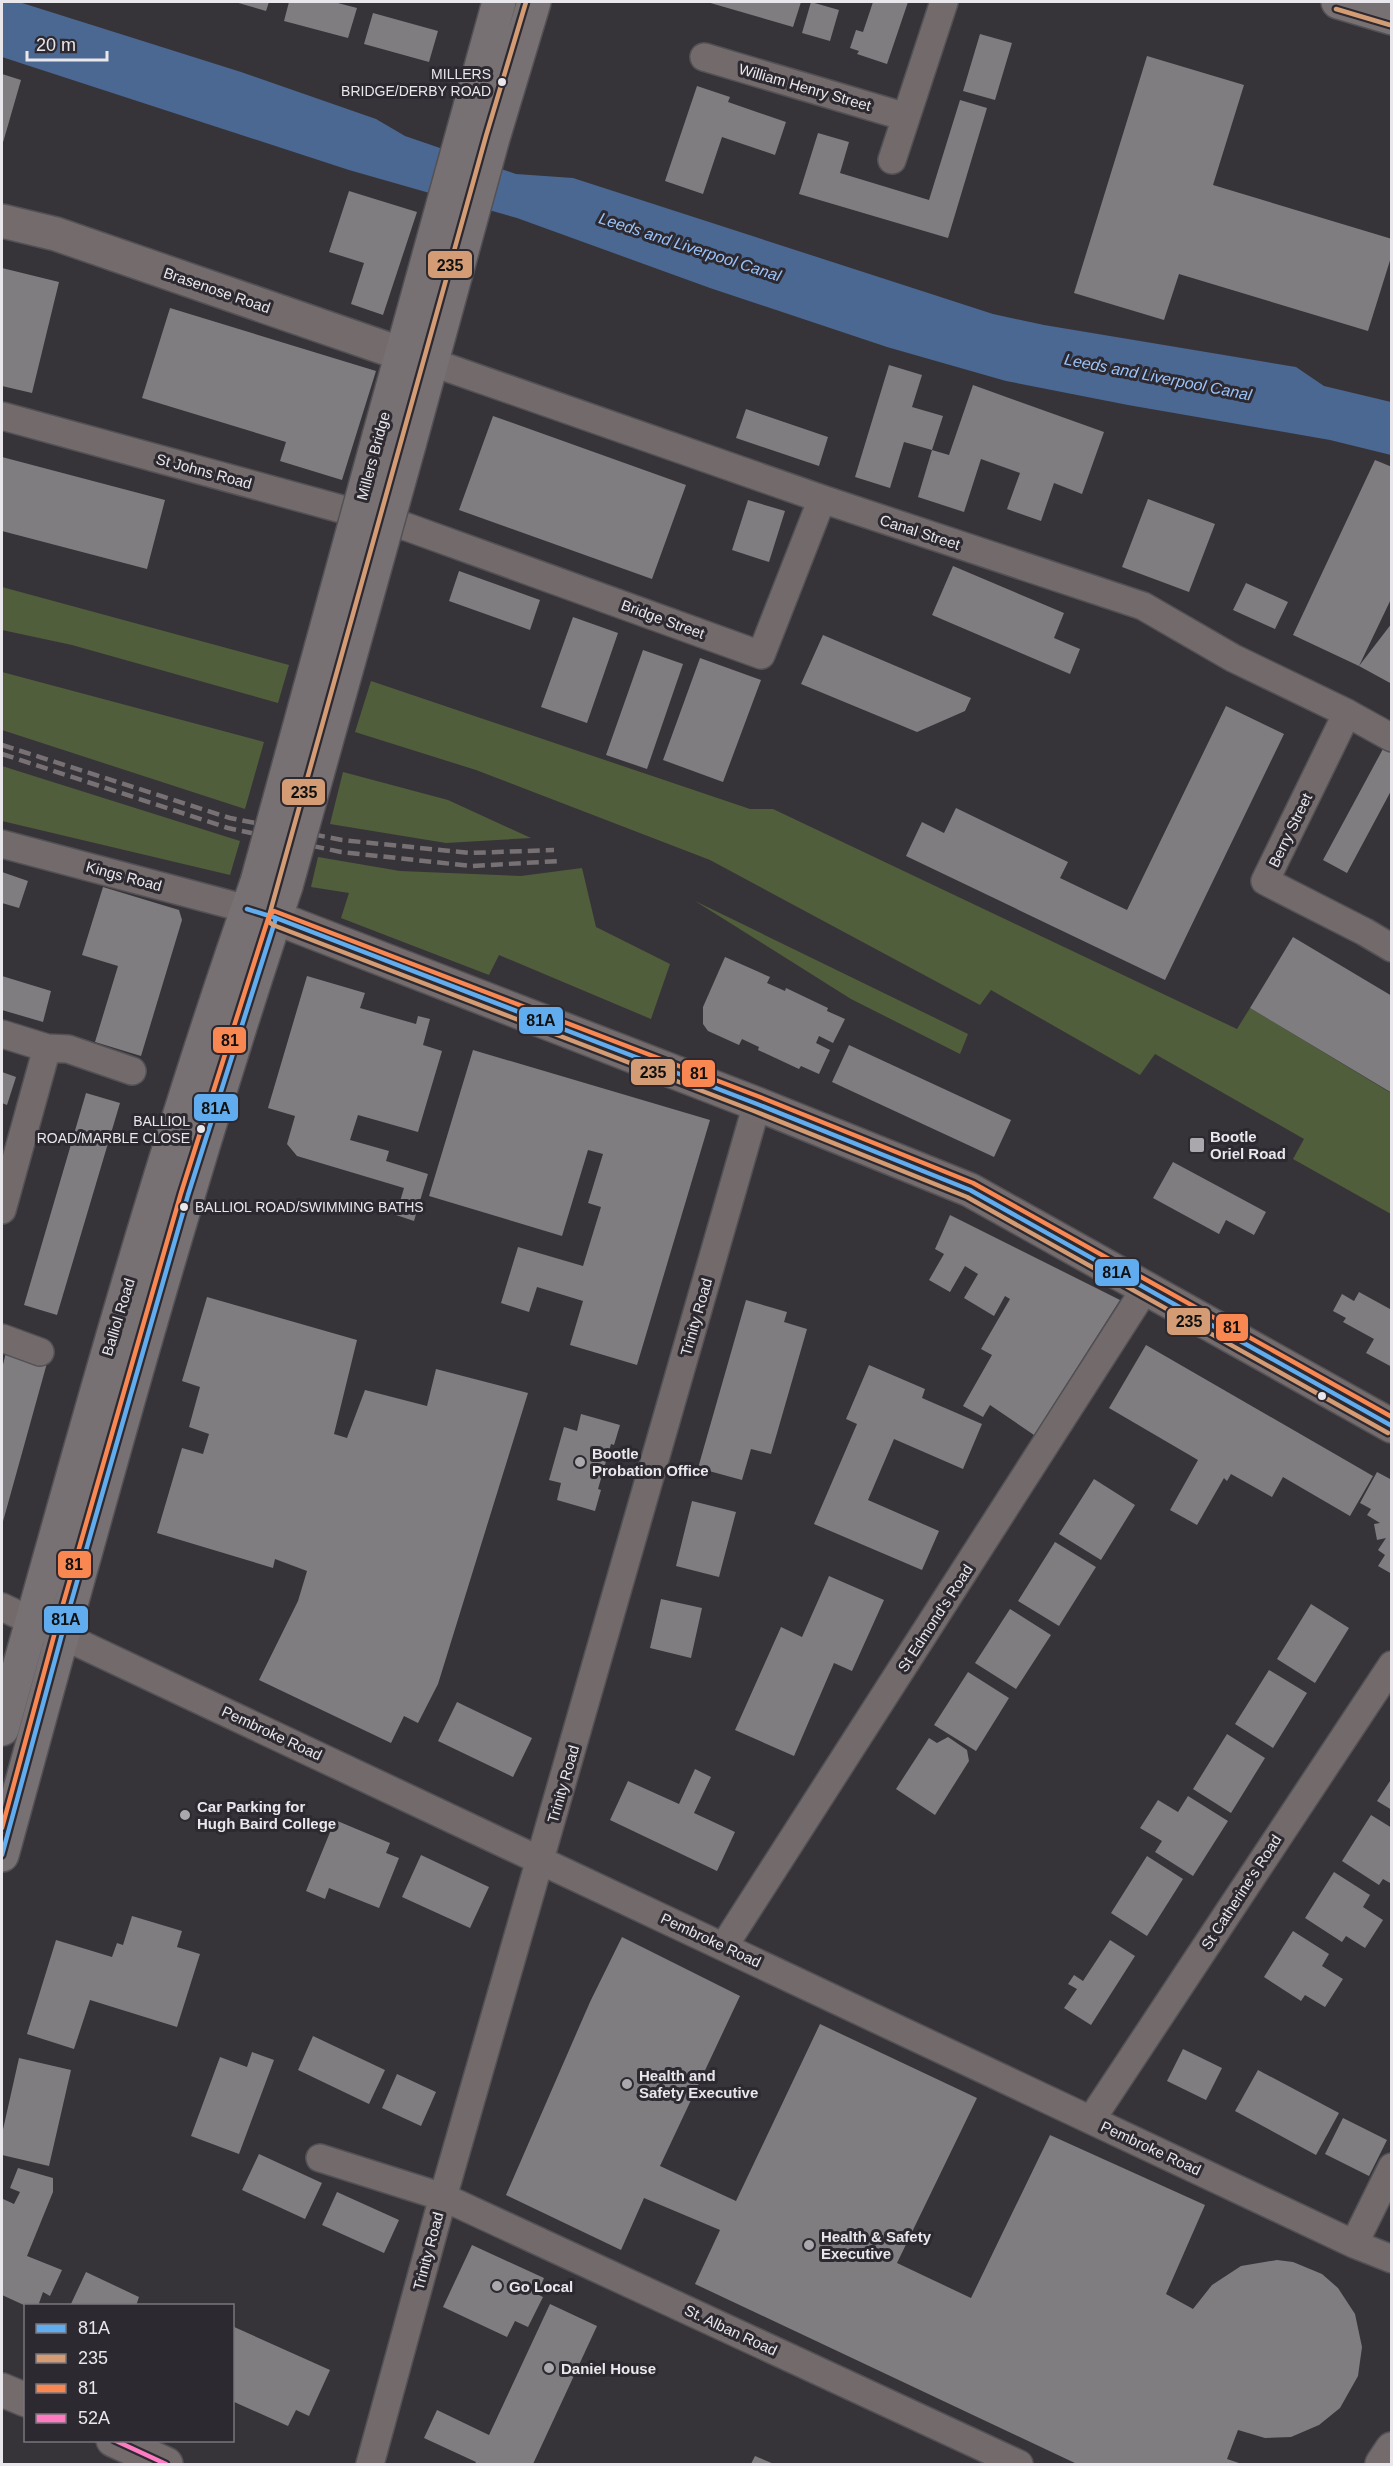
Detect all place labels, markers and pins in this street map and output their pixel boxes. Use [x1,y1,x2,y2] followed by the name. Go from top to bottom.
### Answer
[341,66,491,99] place label: MILLERS BRIDGE/DERBY ROAD
[496,76,508,88] marker: MILLERS BRIDGE/DERBY ROAD
[37,1113,190,1146] place label: BALLIOL ROAD/MARBLE CLOSE
[195,1123,207,1135] marker: BALLIOL ROAD/MARBLE CLOSE
[1210,1128,1286,1162] place label: Bootle Oriel Road
[1188,1136,1206,1154] marker: Bootle Oriel Road
[195,1199,424,1215] place label: BALLIOL ROAD/SWIMMING BATHS
[178,1201,190,1213] marker: BALLIOL ROAD/SWIMMING BATHS
[1316,1390,1328,1402] unlabelled marker
[592,1445,709,1479] place label: Bootle Probation Office
[573,1455,587,1469] marker: Bootle Probation Office
[197,1798,336,1832] place label: Car Parking for Hugh Baird College
[178,1808,192,1822] marker: Car Parking for Hugh Baird College
[639,2067,758,2101] place label: Health and Safety Executive
[620,2077,634,2091] marker: Health and Safety Executive
[821,2228,932,2262] place label: Health & Safety Executive
[802,2238,816,2252] marker: Health & Safety Executive
[509,2278,573,2295] place label: Go Local
[490,2279,504,2293] marker: Go Local
[561,2360,656,2377] place label: Daniel House
[542,2361,556,2375] marker: Daniel House

